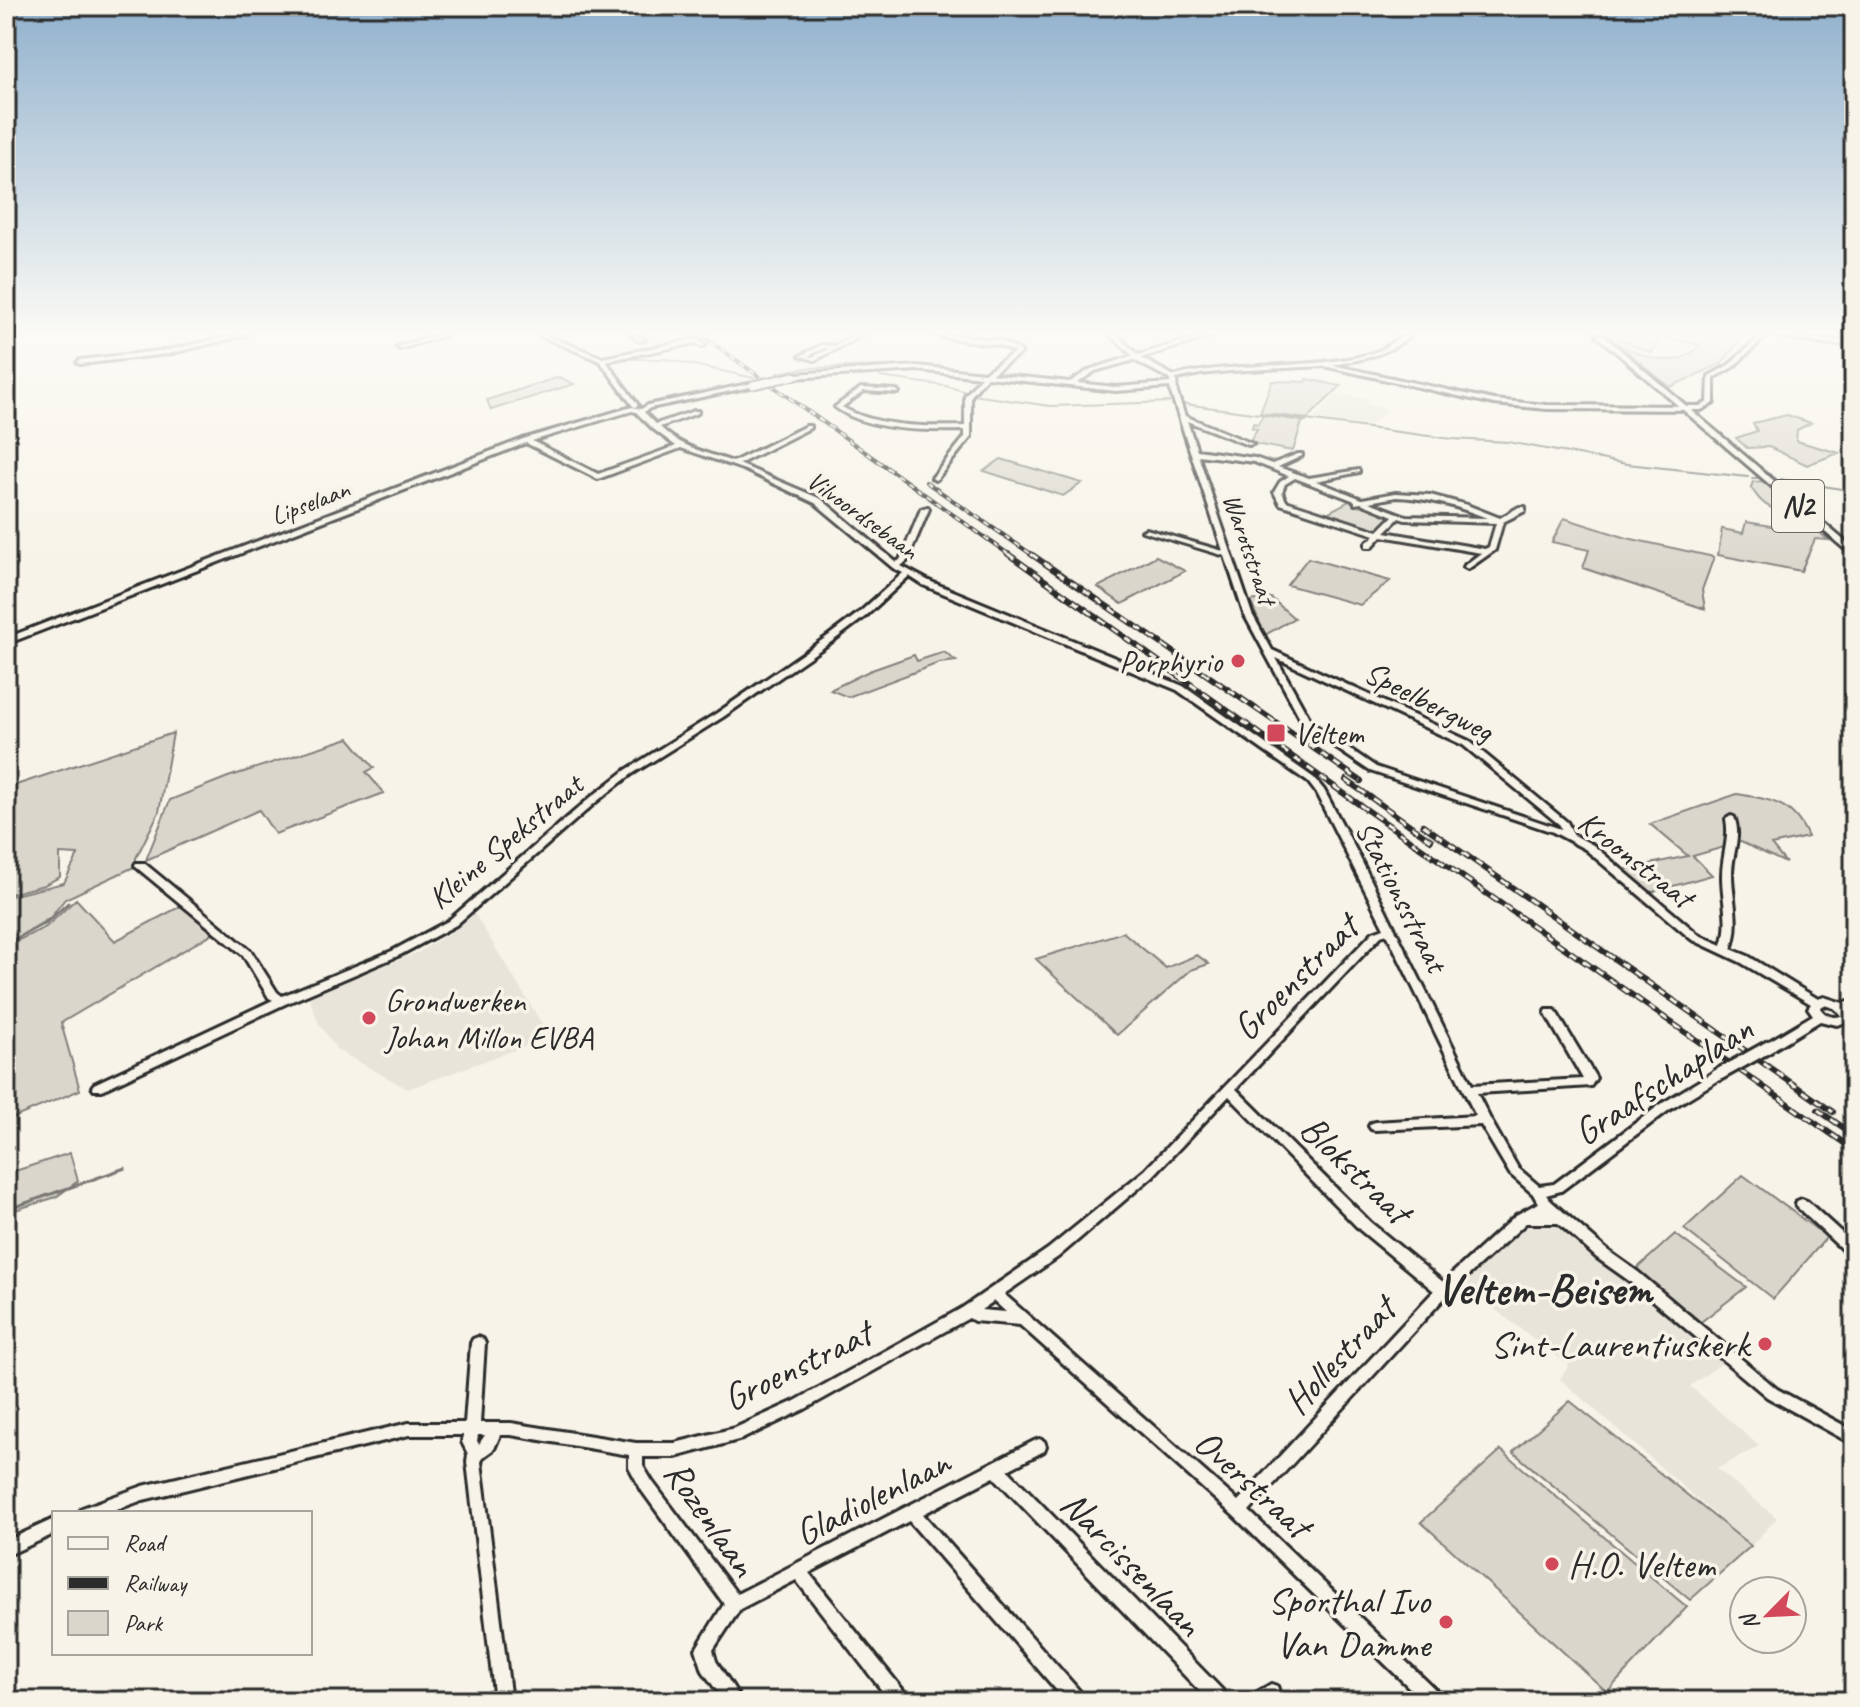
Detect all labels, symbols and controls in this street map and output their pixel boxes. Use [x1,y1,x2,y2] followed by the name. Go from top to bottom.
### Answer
[800,464,926,568] street label: Vilvoordsebaan
[266,472,355,532] street label: Lipselaan
[1772,480,1824,532] road number: N2
[1215,490,1285,612] street label: Warotstraat
[1119,641,1224,682] place label: Porphyrio
[1229,652,1247,670] marker: Porphyrio
[1357,652,1502,752] street label: Speelbergweg
[1294,713,1365,754] place label: Veltem
[1265,722,1287,744] marker: Veltem
[419,762,594,918] street label: Kleine Spekstraat
[1570,802,1705,920] street label: Kroonstraat
[1346,814,1459,982] street label: Stationsstraat
[1223,901,1372,1050] street label: Groenstraat
[383,980,594,1058] place label: Grondwerken Johan Millon EVBA
[1565,1005,1762,1156] street label: Graafschaplaan
[360,1009,378,1027] marker: Grondwerken Johan Millon EVBA
[1290,1105,1425,1237] street label: Blokstraat
[1436,1262,1655,1317] district label: Veltem-Beisem
[1273,1283,1409,1424] street label: Hollestraat
[715,1307,884,1421] street label: Groenstraat
[1490,1321,1752,1368] place label: Sint-Laurentiuskerk
[1756,1335,1774,1353] marker: Sint-Laurentiuskerk
[1184,1419,1325,1552] street label: Overstraat
[787,1438,959,1556] street label: Gladiolenlaan
[654,1451,768,1587] street label: Rozenlaan
[1051,1481,1214,1647] street label: Narcissenlaan
[52,1511,312,1655] legend
[124,1528,168,1558] text: Road
[1568,1541,1717,1588] place label: H.O. Veltem
[1543,1555,1561,1573] marker: H.O. Veltem
[124,1568,188,1598] text: Railway
[1728,1575,1808,1655] north arrow
[1268,1577,1433,1668] place label: Sporthal Ivo Van Damme
[124,1608,164,1638] text: Park
[1734,1608,1766,1635] text: N
[1437,1613,1455,1631] marker: Sporthal Ivo Van Damme

